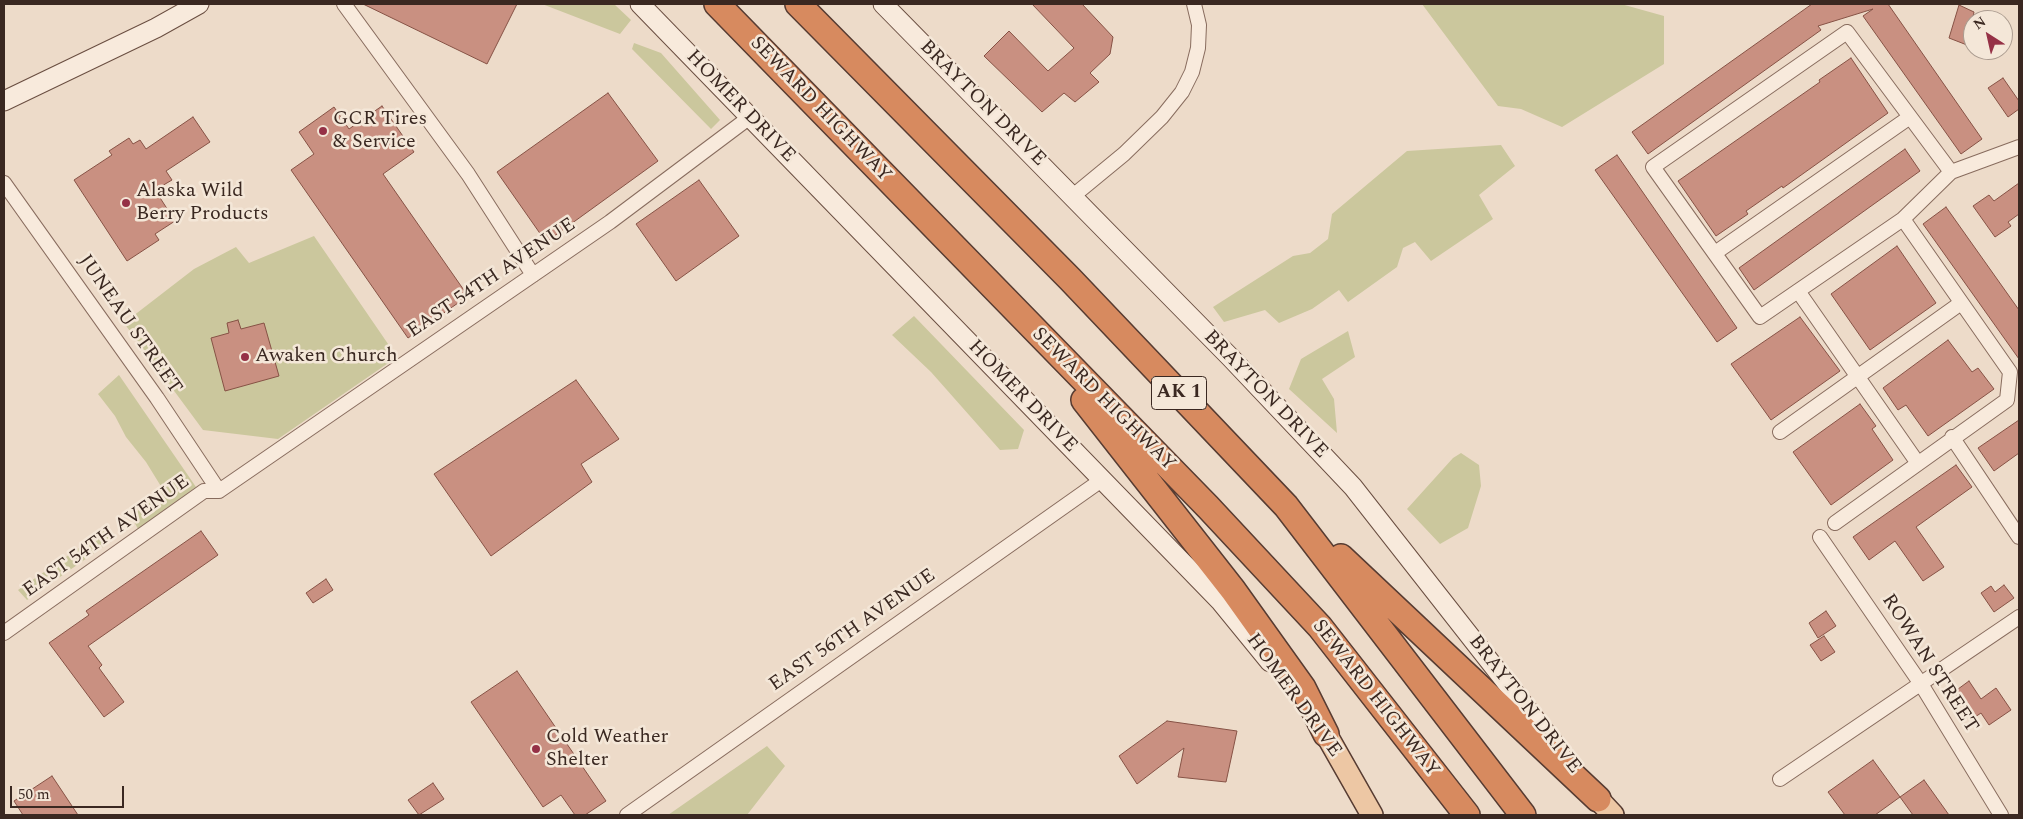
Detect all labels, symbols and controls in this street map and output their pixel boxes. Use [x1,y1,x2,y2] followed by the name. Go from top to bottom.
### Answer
[1963,10,2013,60] north arrow
[1969,11,1990,35] text: N
[744,32,896,188] street label: SEWARD HIGHWAY
[914,36,1050,172] street label: BRAYTON DRIVE
[680,46,800,168] street label: HOMER DRIVE
[333,108,427,155] place label: GCR Tires & Service
[317,125,329,137] marker: GCR Tires & Service
[136,180,269,227] place label: Alaska Wild Berry Products
[120,197,132,209] marker: Alaska Wild Berry Products
[403,214,581,344] street label: EAST 54TH AVENUE
[72,251,186,399] street label: JUNEAU STREET
[1026,323,1180,477] street label: SEWARD HIGHWAY
[1198,326,1332,464] street label: BRAYTON DRIVE
[962,336,1082,458] street label: HOMER DRIVE
[255,345,398,369] place label: Awaken Church
[239,351,251,363] marker: Awaken Church
[1152,376,1206,409] road number: AK 1
[19,470,195,604] street label: EAST 54TH AVENUE
[765,564,941,698] street label: EAST 56TH AVENUE
[1875,590,1983,738] street label: ROWAN STREET
[1306,615,1444,783] street label: SEWARD HIGHWAY
[1240,629,1346,763] street label: HOMER DRIVE
[1462,631,1586,779] street label: BRAYTON DRIVE
[546,726,668,773] place label: Cold Weather Shelter
[530,743,542,755] marker: Cold Weather Shelter
[12,776,126,808] scale bar
[18,783,50,806] text: 50 m

